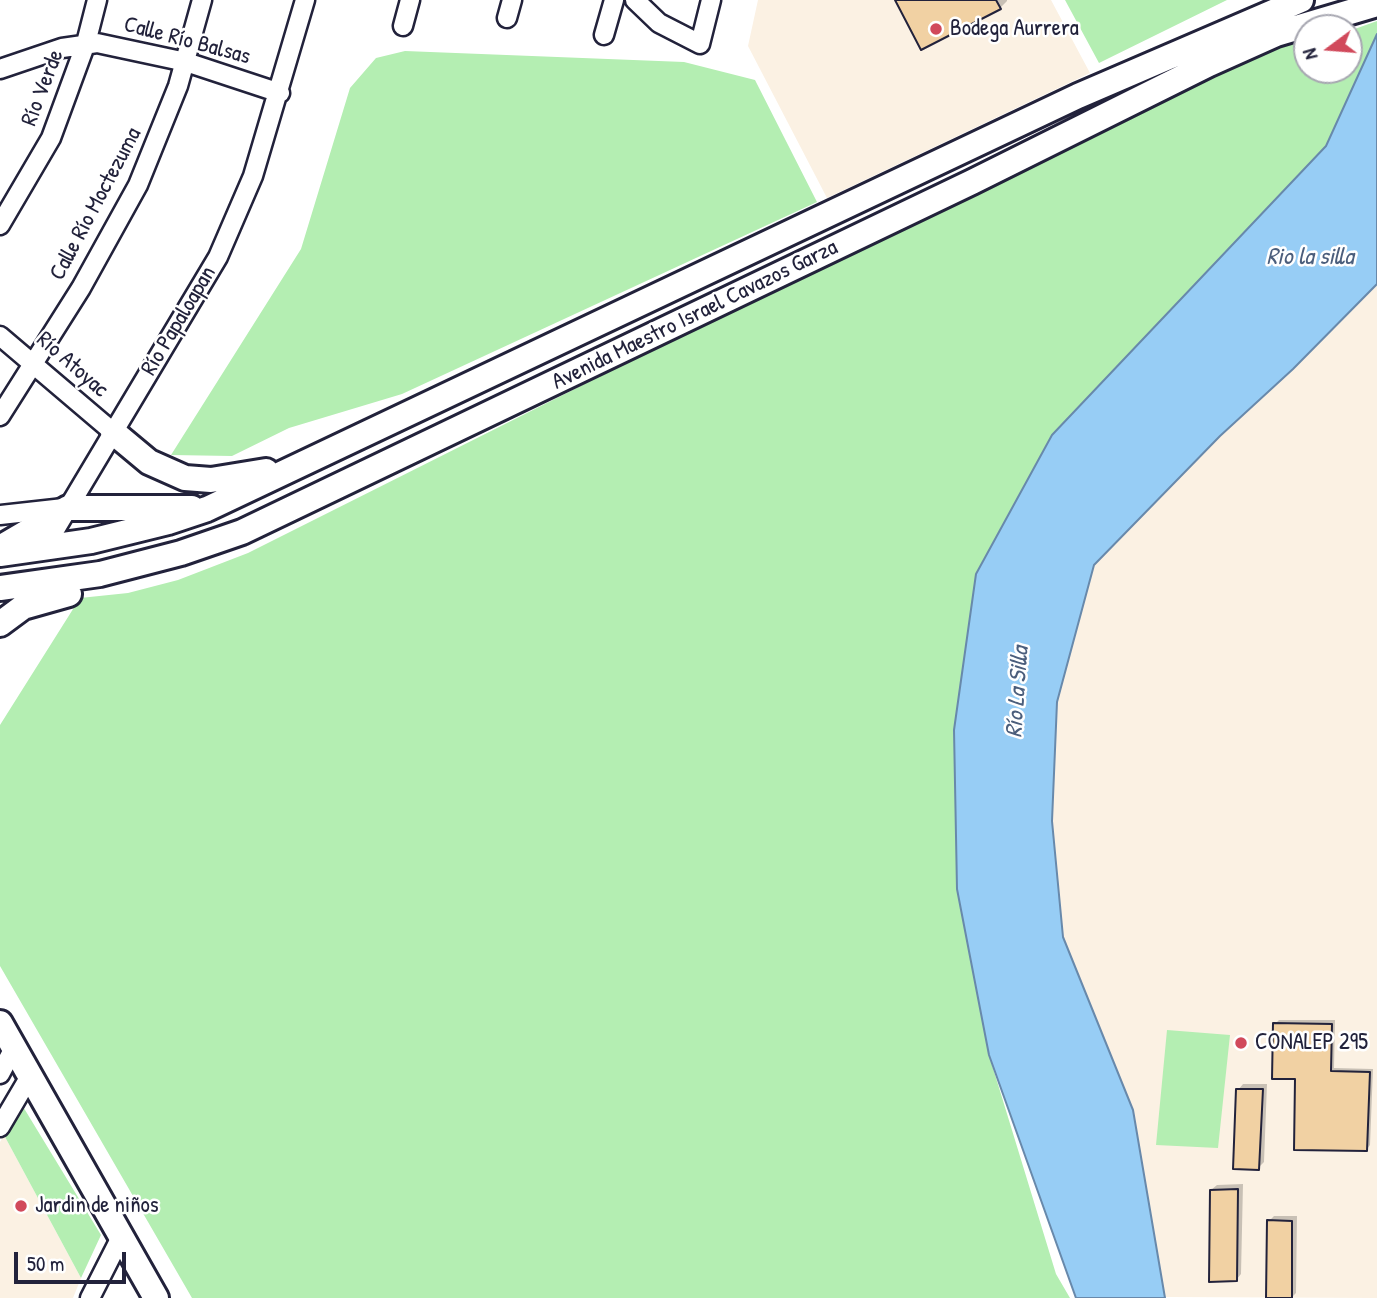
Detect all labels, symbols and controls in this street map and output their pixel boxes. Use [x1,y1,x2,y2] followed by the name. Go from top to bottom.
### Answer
[121,11,253,71] street label: Calle Río Balsas
[1293,14,1363,84] north arrow
[950,15,1079,43] place label: Bodega Aurrera
[928,21,944,37] marker: Bodega Aurrera
[16,46,70,130] street label: Río Verde
[1296,46,1324,63] text: N
[44,123,148,285] street label: Calle Río Moctezuma
[548,234,842,396] street label: Avenida Maestro Israel Cavazos Garza
[1266,244,1354,272] water label: Rio la silla
[136,261,222,381] street label: Río Papaloapan
[30,326,114,404] street label: Río Atoyac
[1000,645,1036,739] water label: Río La Silla
[1255,1029,1368,1057] place label: CONALEP 295
[1233,1035,1249,1051] marker: CONALEP 295
[35,1192,159,1220] place label: Jardin de niños
[13,1198,29,1214] marker: Jardin de niños
[18,1238,130,1282] scale bar
[27,1249,64,1278] text: 50 m

